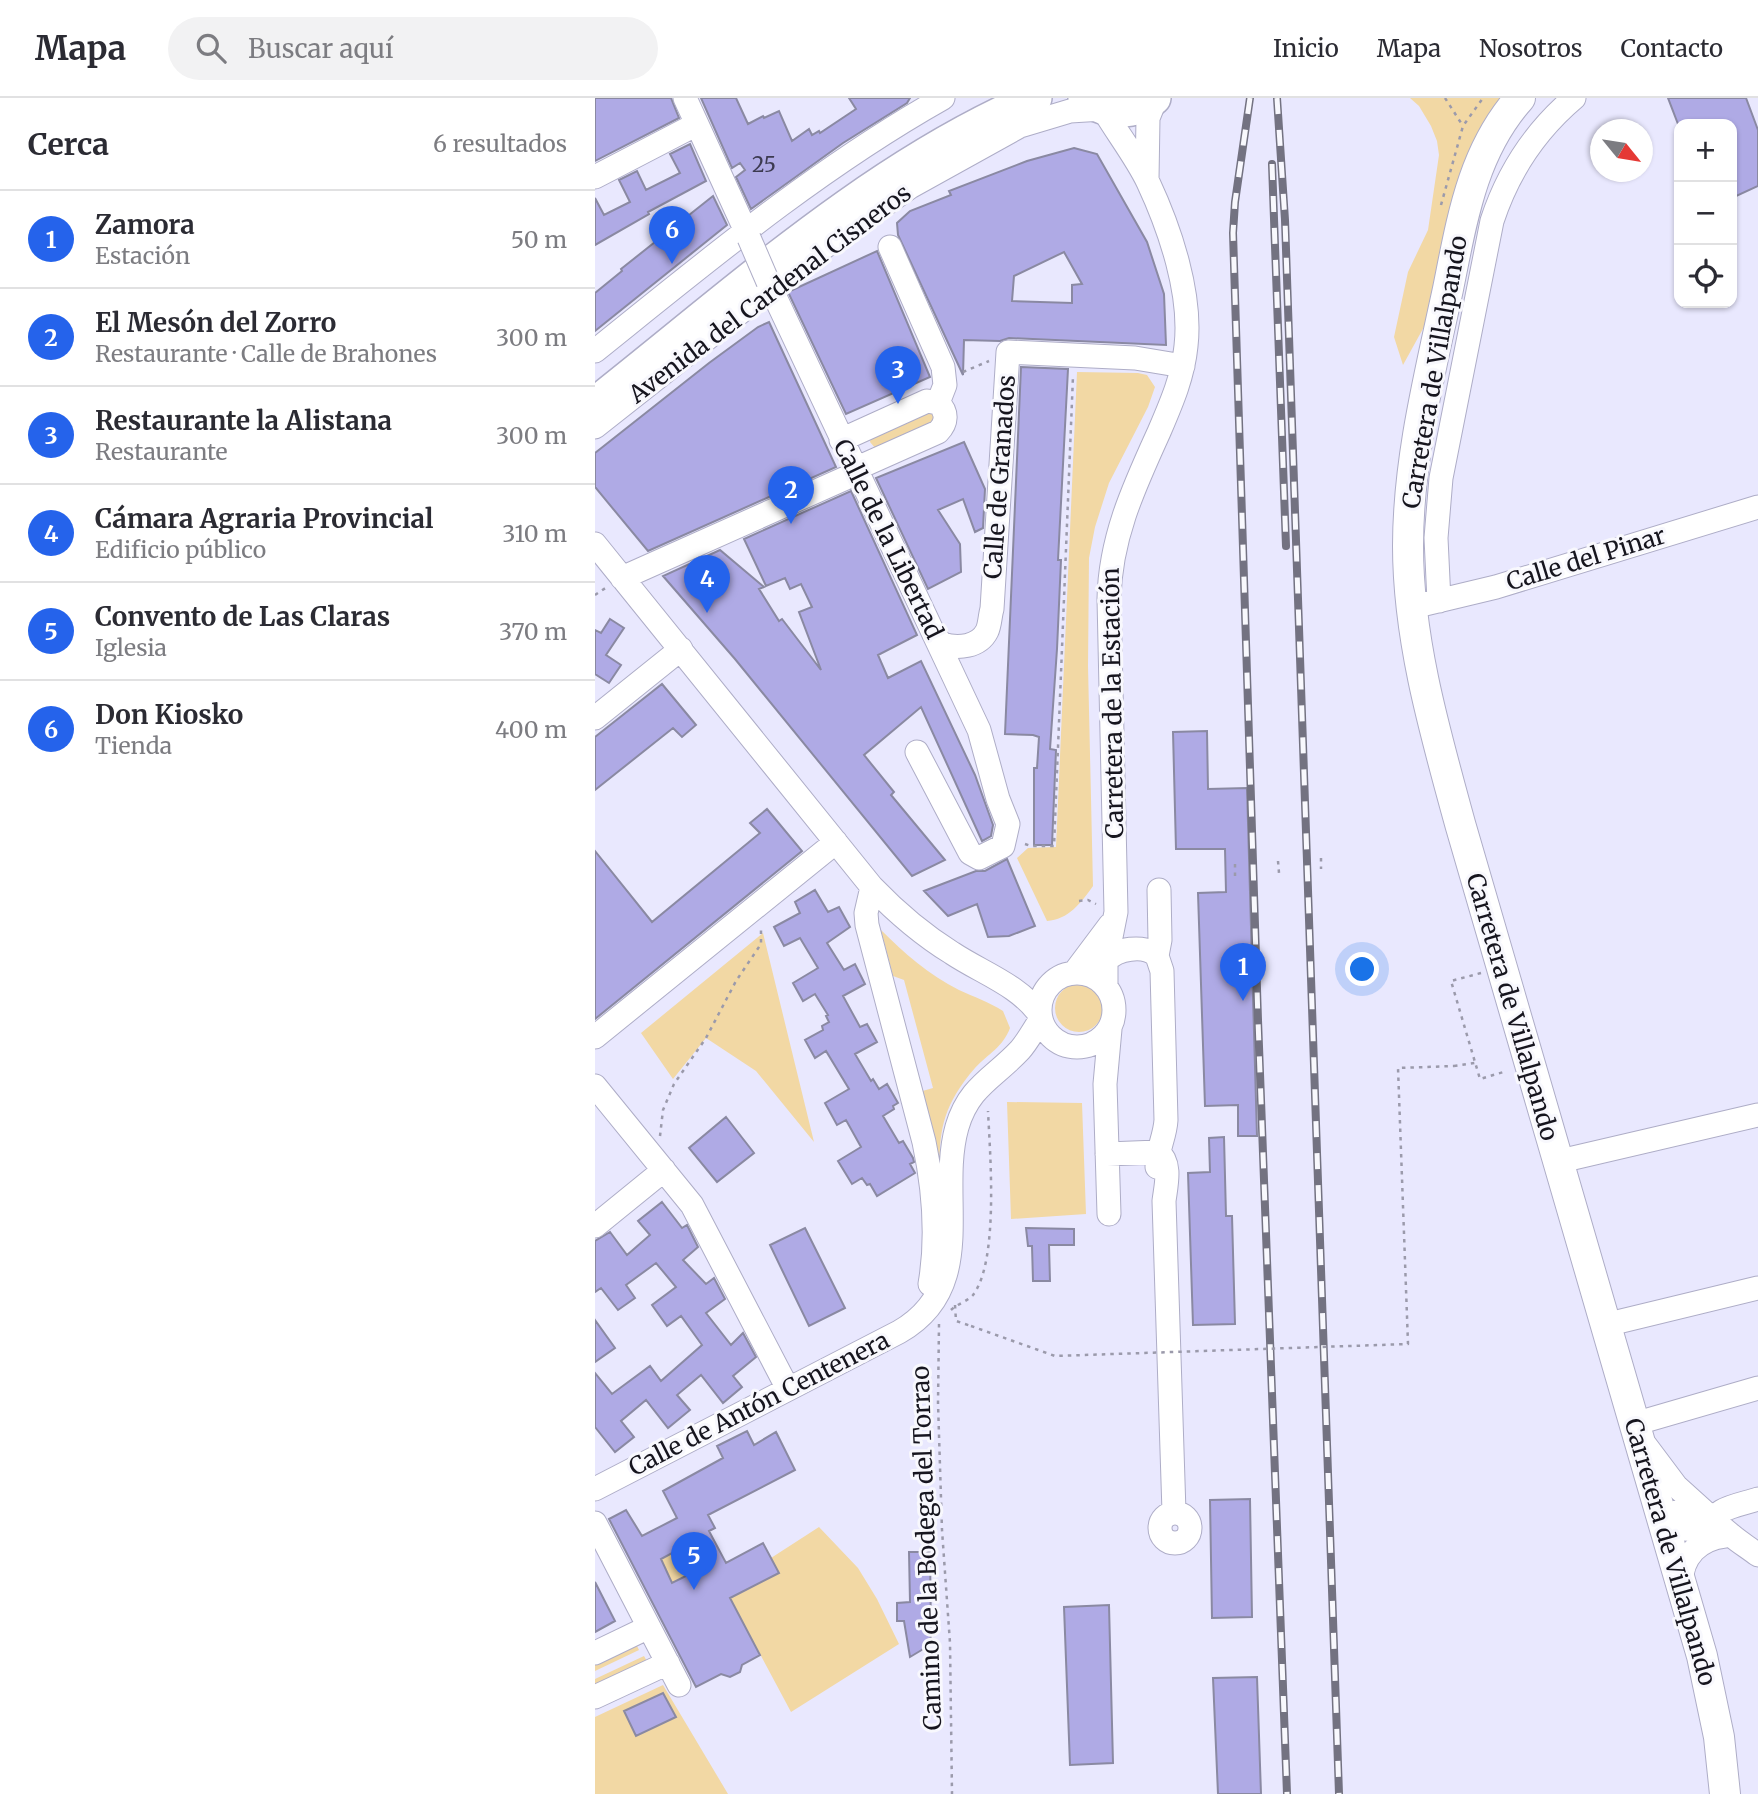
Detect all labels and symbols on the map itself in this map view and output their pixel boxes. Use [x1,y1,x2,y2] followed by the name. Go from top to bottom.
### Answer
[1590,119,1653,182] north arrow
[752,151,776,178] house number: 25
[622,177,917,411] street label: Avenida del Cardenal Cisneros
[649,206,695,264] pin: 6
[1395,233,1474,511] street label: Carretera de Villalpando
[875,346,921,404] pin: 3
[977,374,1022,580] street label: Calle de Granados
[827,434,950,644] street label: Calle de la Libertad
[768,466,814,524] pin: 2
[1502,520,1669,597] street label: Calle del Pinar
[684,555,730,613] pin: 4
[1095,567,1130,839] street label: Carretera de la Estación
[1459,870,1566,1144] street label: Carretera de Villalpando
[1220,943,1266,1001] pin: 1
[1345,952,1379,986] your location
[623,1324,894,1483] street label: Calle de Antón Centenera
[905,1365,948,1731] street label: Camino de la Bodega del Torrao
[1617,1415,1724,1689] street label: Carretera de Villalpando
[671,1532,717,1590] pin: 5

